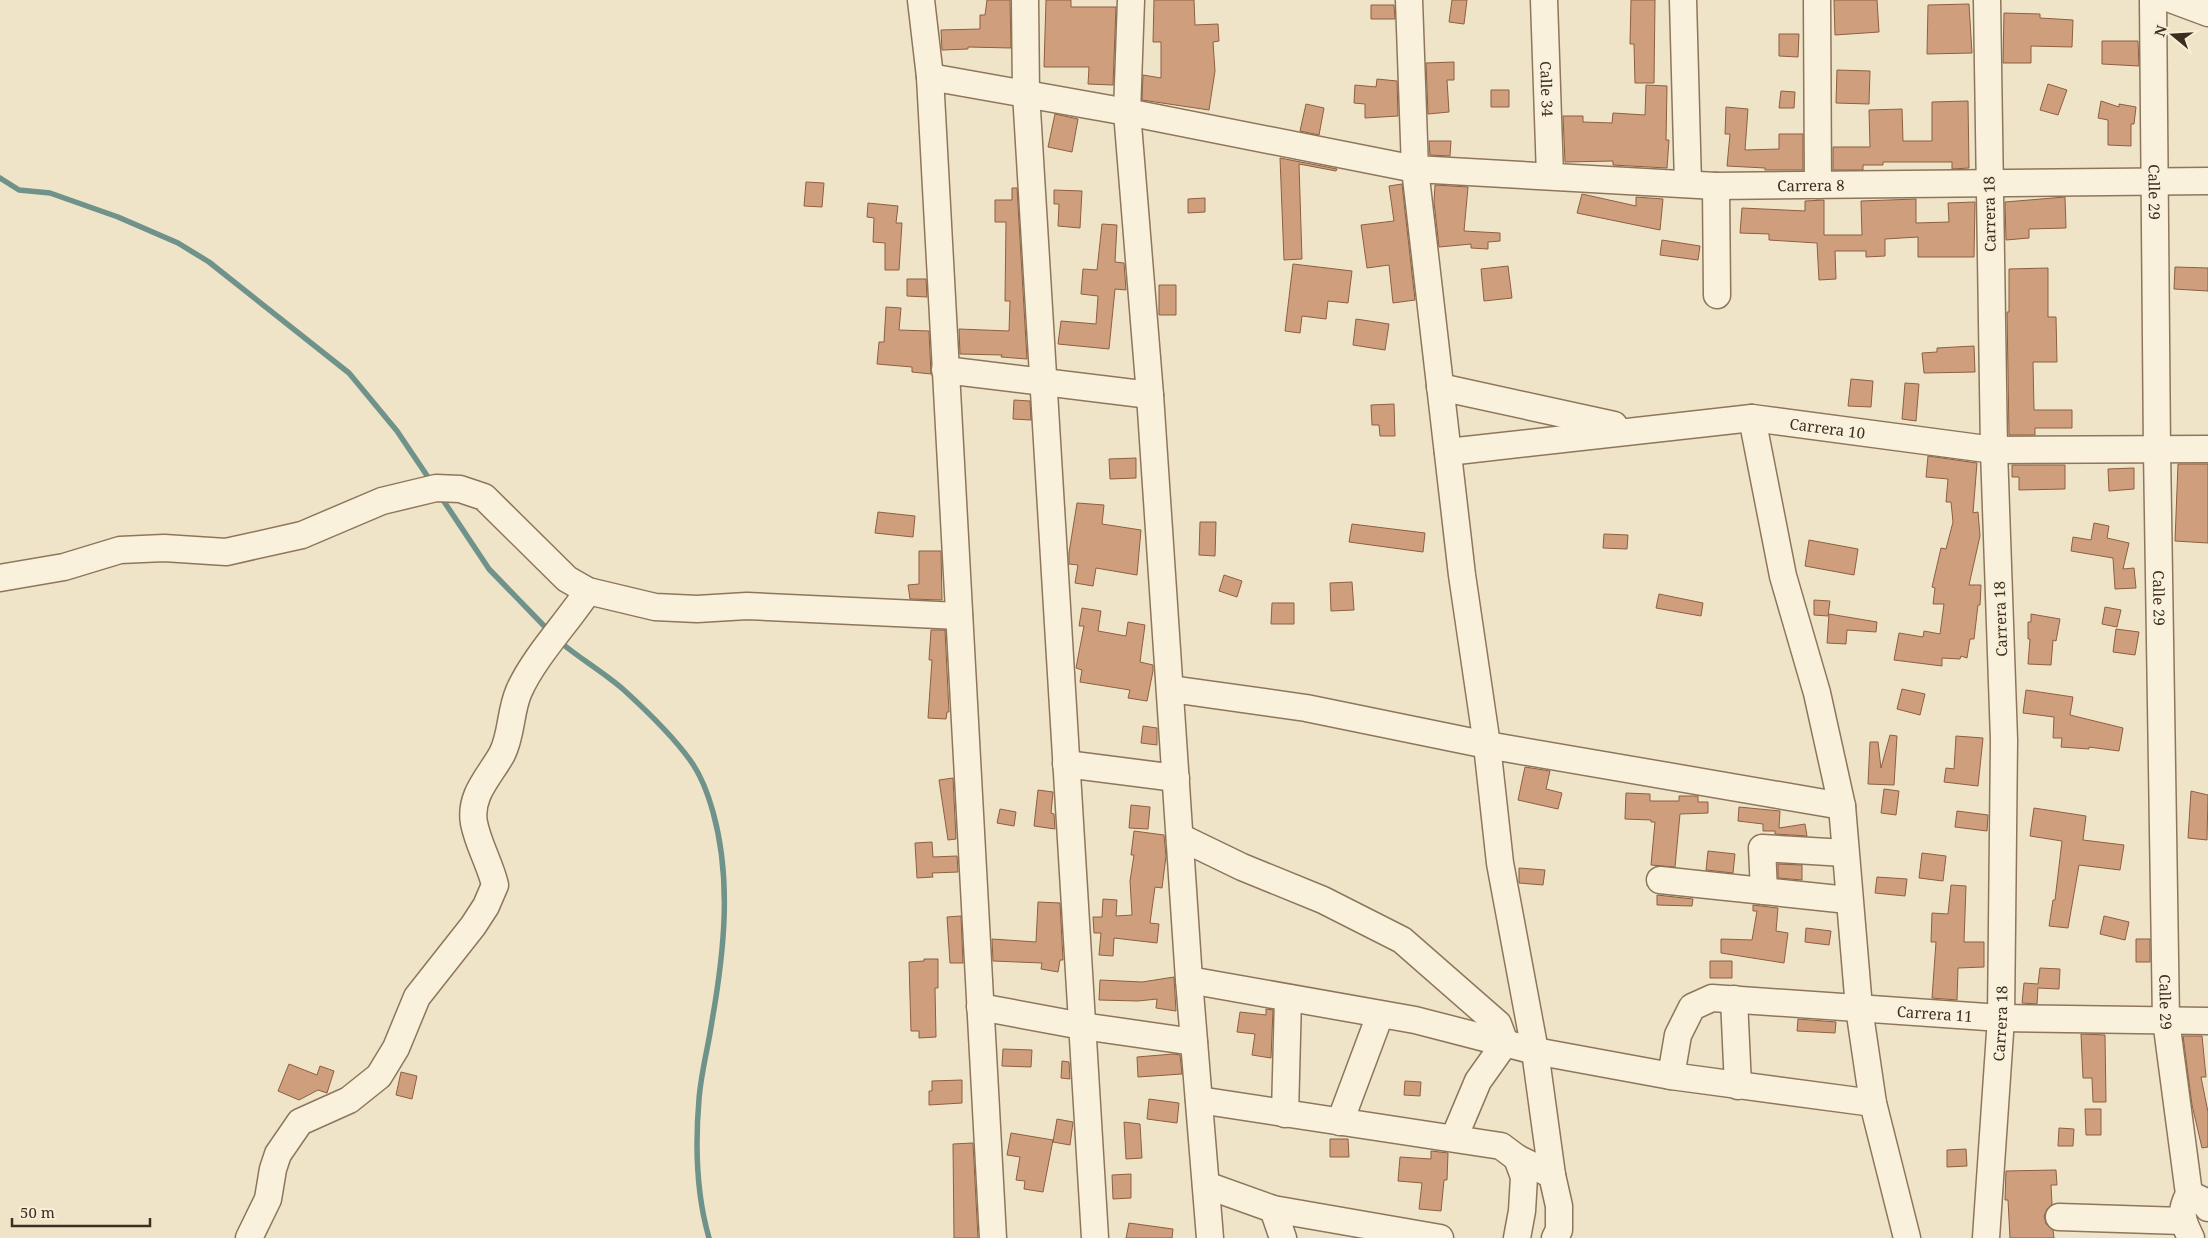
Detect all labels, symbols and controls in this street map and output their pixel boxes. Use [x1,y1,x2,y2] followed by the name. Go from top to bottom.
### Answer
[2148,10,2198,60] north arrow
[2149,23,2171,39] text: N
[1536,61,1558,118] street label: Calle 34
[2144,164,2165,220] street label: Calle 29
[1777,175,1845,195] street label: Carrera 8
[1978,176,2000,252] street label: Carrera 18
[1789,413,1866,443] street label: Carrera 10
[2149,570,2170,626] street label: Calle 29
[1989,581,2011,657] street label: Carrera 18
[2155,974,2177,1031] street label: Calle 29
[1988,986,2011,1062] street label: Carrera 18
[1896,1001,1973,1026] street label: Carrera 11
[12,1196,150,1228] scale bar
[20,1202,55,1222] text: 50 m

